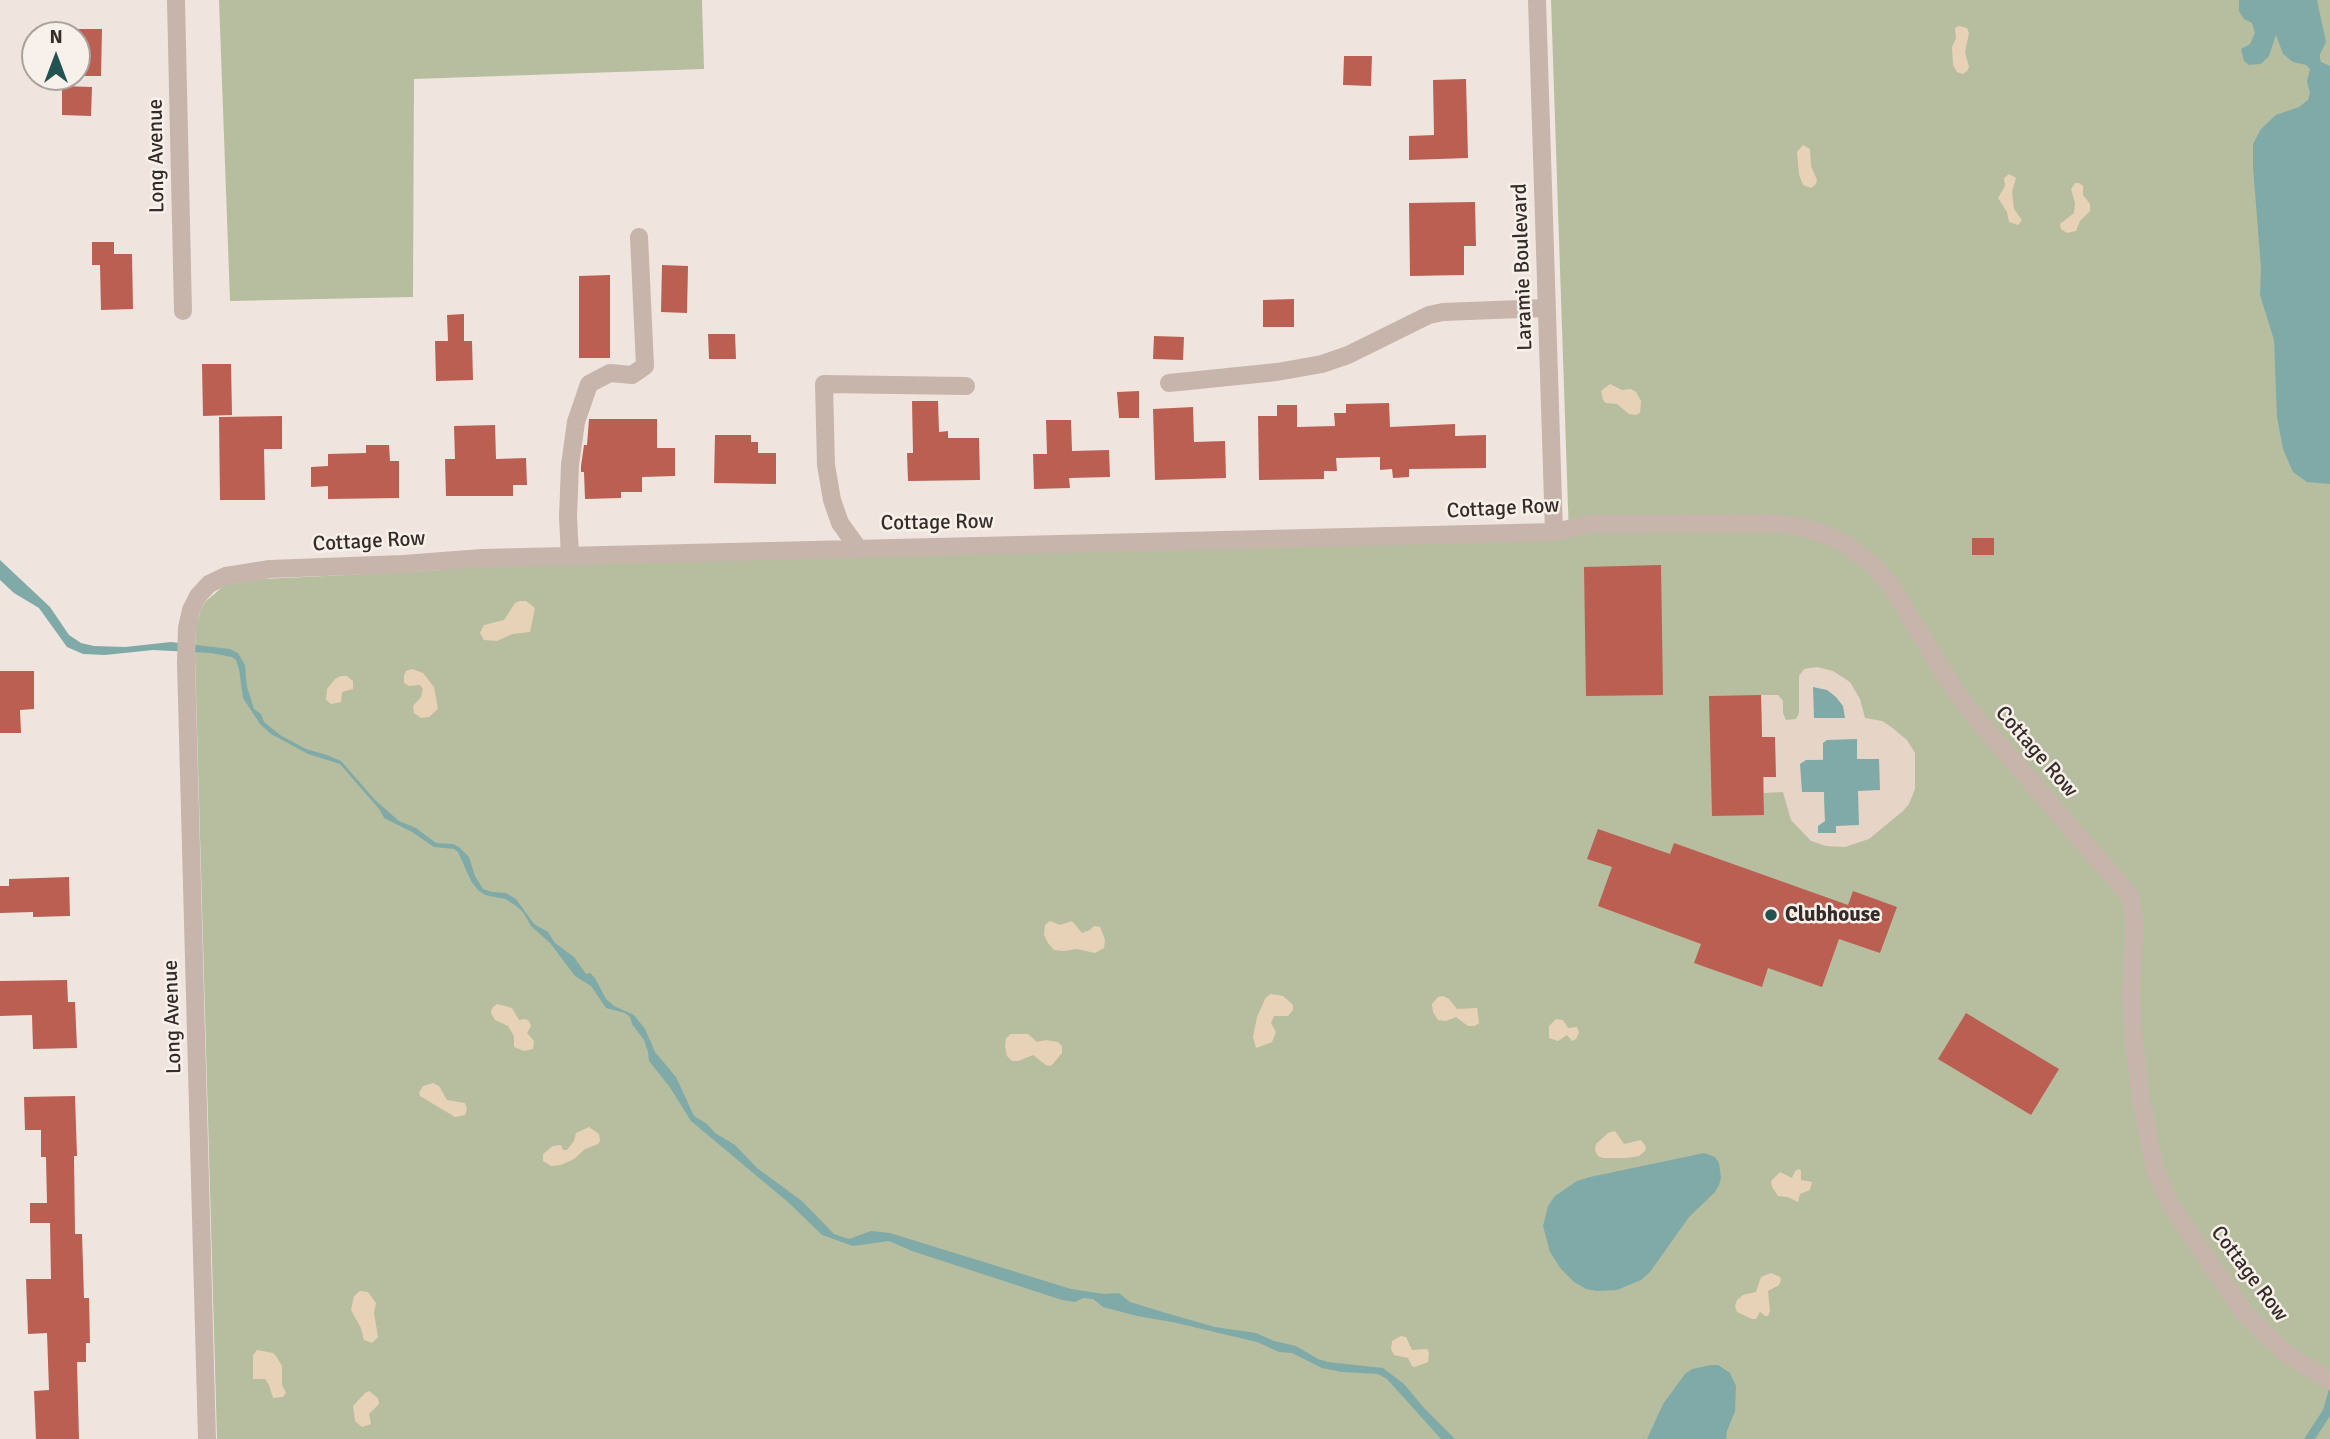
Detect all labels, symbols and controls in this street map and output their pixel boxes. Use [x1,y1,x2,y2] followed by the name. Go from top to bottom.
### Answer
[21,21,91,91] north arrow
[49,25,63,49] text: N
[143,99,171,213] street label: Long Avenue
[1507,183,1539,351] street label: Laramie Boulevard
[1446,493,1560,525] street label: Cottage Row
[880,509,994,537] street label: Cottage Row
[312,526,426,558] street label: Cottage Row
[1989,701,2083,803] street label: Cottage Row
[1785,902,1880,928] place label: Clubhouse
[1763,907,1779,923] marker: Clubhouse
[158,959,188,1075] street label: Long Avenue
[2205,1221,2293,1327] street label: Cottage Row

